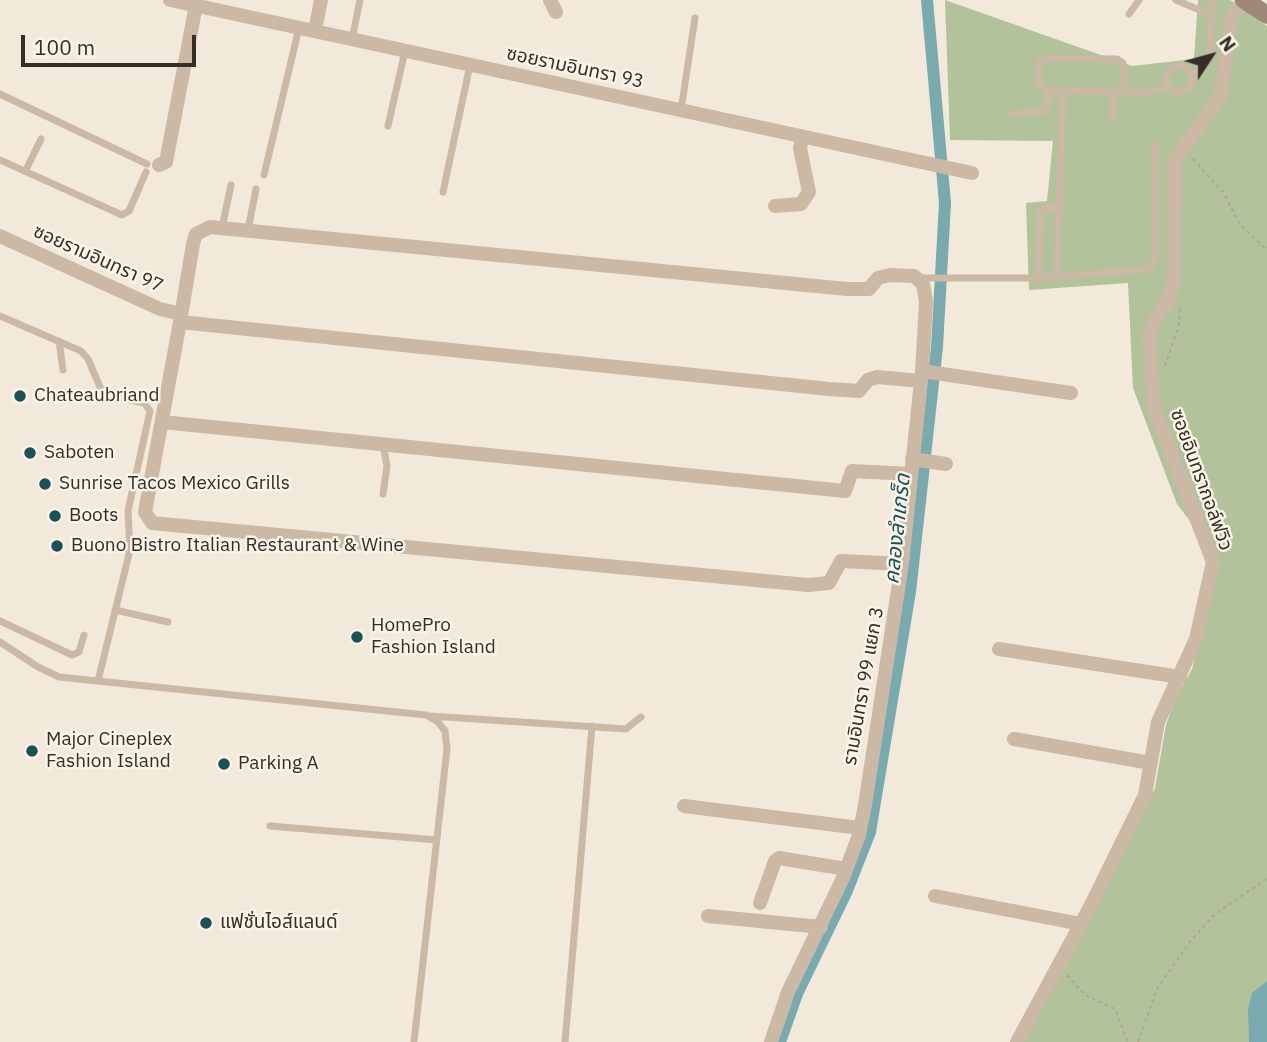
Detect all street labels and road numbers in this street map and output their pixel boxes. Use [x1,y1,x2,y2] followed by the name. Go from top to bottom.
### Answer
[504,42,646,94] street label: ซอยรามอินทรา 93
[30,220,166,298] street label: ซอยรามอินทรา 97
[1165,406,1237,554] street label: ซอยอินทรากอล์ฟวิว
[839,605,889,767] street label: รามอินทรา 99 แยก 3

